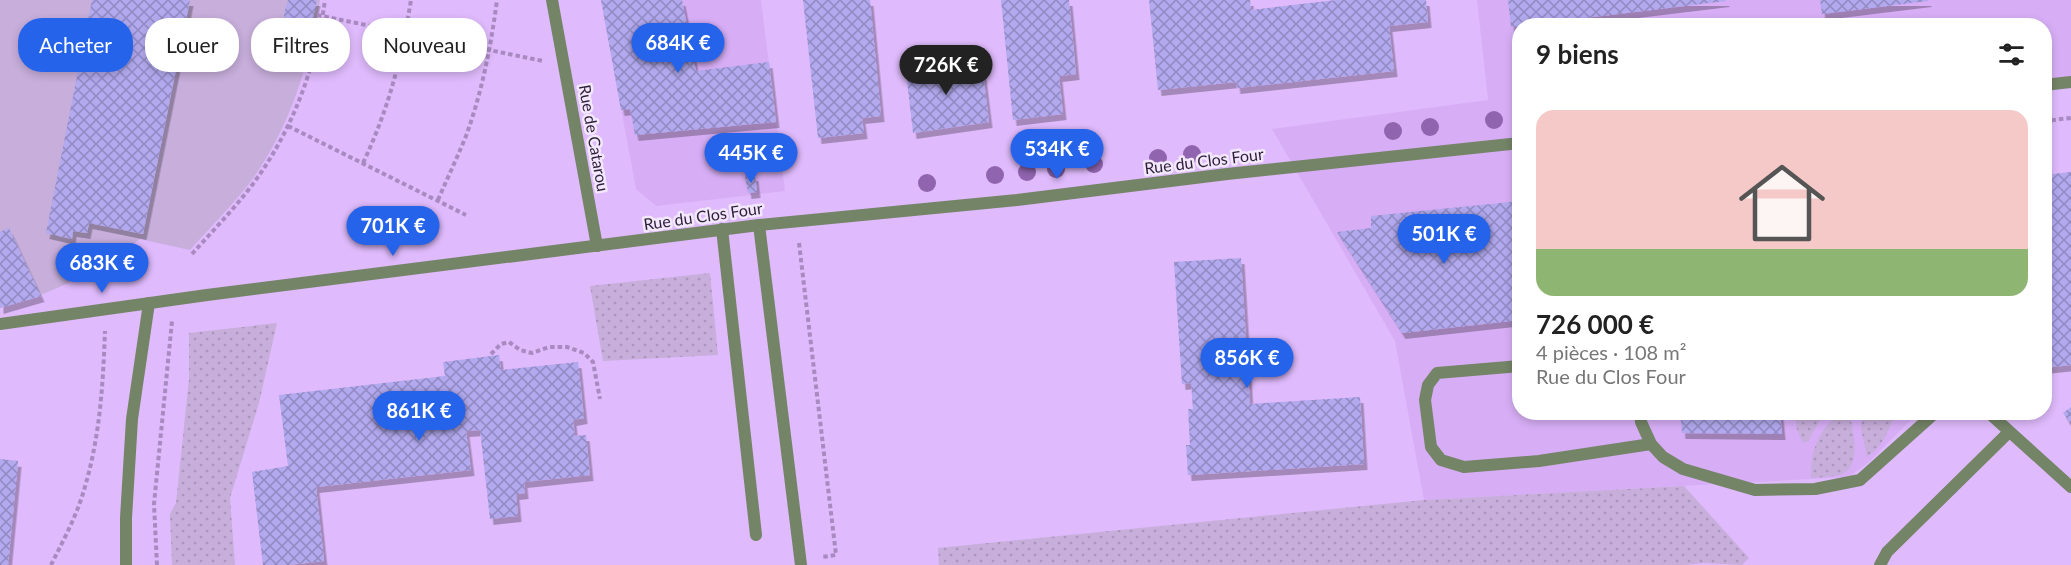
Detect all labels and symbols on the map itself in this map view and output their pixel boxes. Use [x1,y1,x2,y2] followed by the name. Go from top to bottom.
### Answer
[629,23,727,74] pin: 684K €
[897,45,995,96] pin: 726K €
[576,83,613,193] street label: Rue de Catarou
[1008,129,1106,180] pin: 534K €
[702,133,800,184] pin: 445K €
[1143,144,1265,177] street label: Rue du Clos Four
[642,198,764,233] street label: Rue du Clos Four
[344,206,442,257] pin: 701K €
[1395,214,1493,265] pin: 501K €
[53,243,151,294] pin: 683K €
[1198,338,1296,389] pin: 856K €
[370,391,468,442] pin: 861K €

